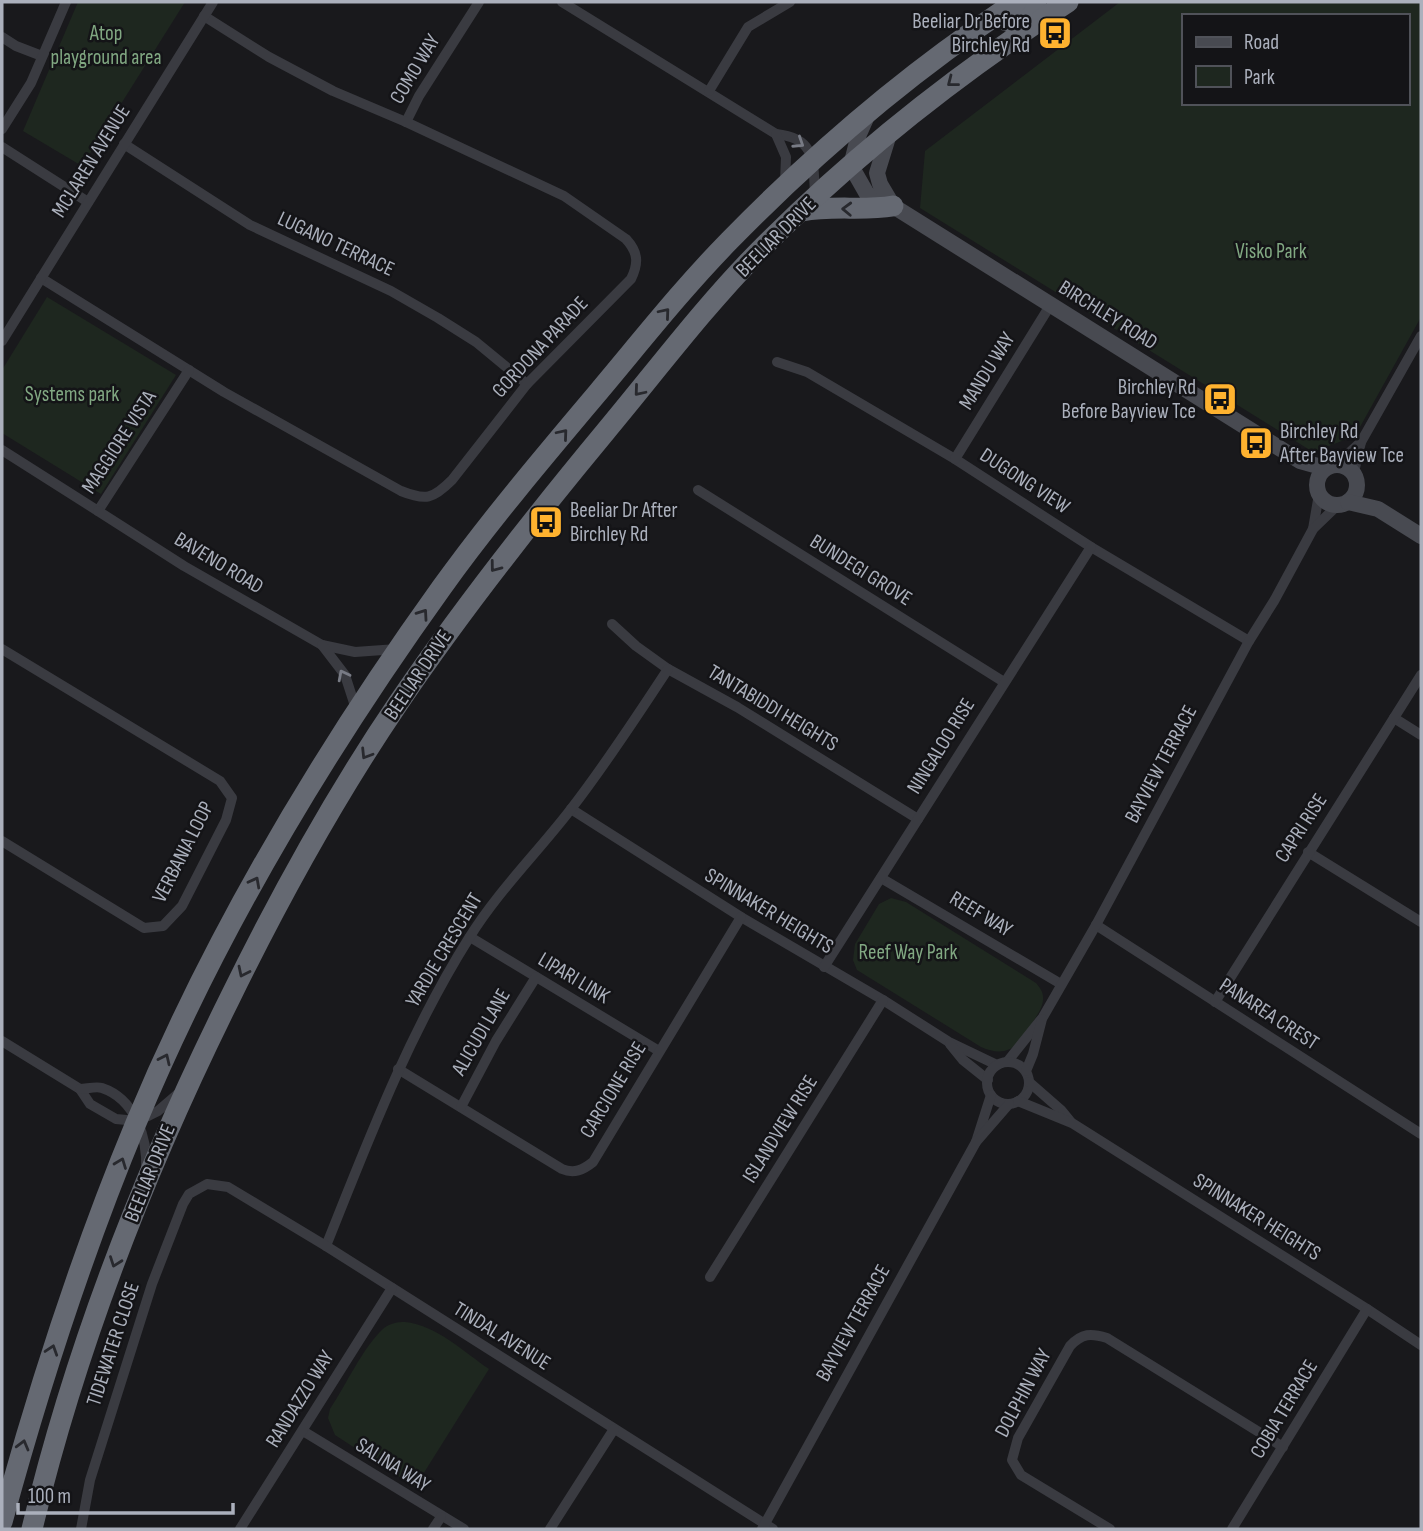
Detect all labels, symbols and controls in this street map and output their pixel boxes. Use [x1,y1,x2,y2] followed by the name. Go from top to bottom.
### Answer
[912,9,1030,58] place label: Beeliar Dr Before Birchley Rd
[1036,14,1074,52] bus stop icon: Beeliar Dr Before Birchley Rd
[1182,14,1409,105] legend
[50,21,162,70] park label: Atop playground area
[385,30,446,108] street label: COMO WAY
[1244,30,1279,55] text: Road
[1244,65,1275,90] text: Park
[947,74,959,87] one-way arrow
[46,100,136,222] street label: MCLAREN AVENUE
[791,134,804,147] one-way arrow
[731,192,821,282] street label: BEELIAR DRIVE
[842,201,853,216] one-way arrow
[274,206,398,282] street label: LUGANO TERRACE
[1235,239,1307,264] park label: Visko Park
[1054,275,1162,355] street label: BIRCHLEY ROAD
[487,291,593,403] street label: GORDONA PARADE
[657,309,669,322] one-way arrow
[954,328,1021,414] street label: MANDU WAY
[1062,375,1196,424] place label: Birchley Rd Before Bayview Tce
[1201,380,1239,418] bus stop icon: Birchley Rd Before Bayview Tce
[25,382,119,407] park label: Systems park
[635,383,647,396] one-way arrow
[76,385,162,498] street label: MAGGIORE VISTA
[1279,419,1404,468] place label: Birchley Rd After Bayview Tce
[1237,424,1275,462] bus stop icon: Birchley Rd After Bayview Tce
[555,430,567,443] one-way arrow
[975,443,1075,519] street label: DUGONG VIEW
[570,498,677,547] place label: Beeliar Dr After Birchley Rd
[527,503,565,541] bus stop icon: Beeliar Dr After Birchley Rd
[170,527,268,599] street label: BAVENO ROAD
[805,529,917,611] street label: BUNDEGI GROVE
[491,560,504,572] one-way arrow
[415,609,427,622] one-way arrow
[379,625,457,725] street label: BEELIAR DRIVE
[703,659,843,757] street label: TANTABIDDI HEIGHTS
[338,670,352,683] one-way arrow
[902,693,980,799] street label: NINGALOO RISE
[1120,701,1202,827] street label: BAYVIEW TERRACE
[361,747,374,760] one-way arrow
[1270,789,1332,867] street label: CAPRI RISE
[147,797,219,907] street label: VERBANIA LOOP
[700,863,838,959] street label: SPINNAKER HEIGHTS
[247,877,260,889] one-way arrow
[945,886,1017,943] street label: REEF WAY
[400,888,488,1012] street label: YARDIE CRESCENT
[859,940,957,965] park label: Reef Way Park
[534,947,615,1009] street label: LIPARI LINK
[237,965,251,977] one-way arrow
[1215,973,1324,1056] street label: PANAREA CREST
[446,984,516,1081] street label: ALICUDI LANE
[575,1037,651,1143] street label: CARCIONE RISE
[157,1053,171,1066] one-way arrow
[737,1071,823,1187] street label: ISLANDVIEW RISE
[119,1121,181,1225] street label: BEELIAR DRIVE
[112,1158,126,1170] one-way arrow
[1189,1168,1325,1266] street label: SPINNAKER HEIGHTS
[110,1256,124,1268] one-way arrow
[811,1260,895,1386] street label: BAYVIEW TERRACE
[81,1279,145,1409] street label: TIDEWATER CLOSE
[449,1296,555,1376] street label: TINDAL AVENUE
[44,1344,59,1356] one-way arrow
[989,1344,1057,1441] street label: DOLPHIN WAY
[260,1346,340,1452] street label: RANDAZZO WAY
[1245,1355,1323,1463] street label: COBIA TERRACE
[351,1432,435,1498] street label: SALINA WAY
[15,1439,29,1451] one-way arrow
[18,1472,233,1516] scale bar
[28,1484,71,1509] text: 100 m

